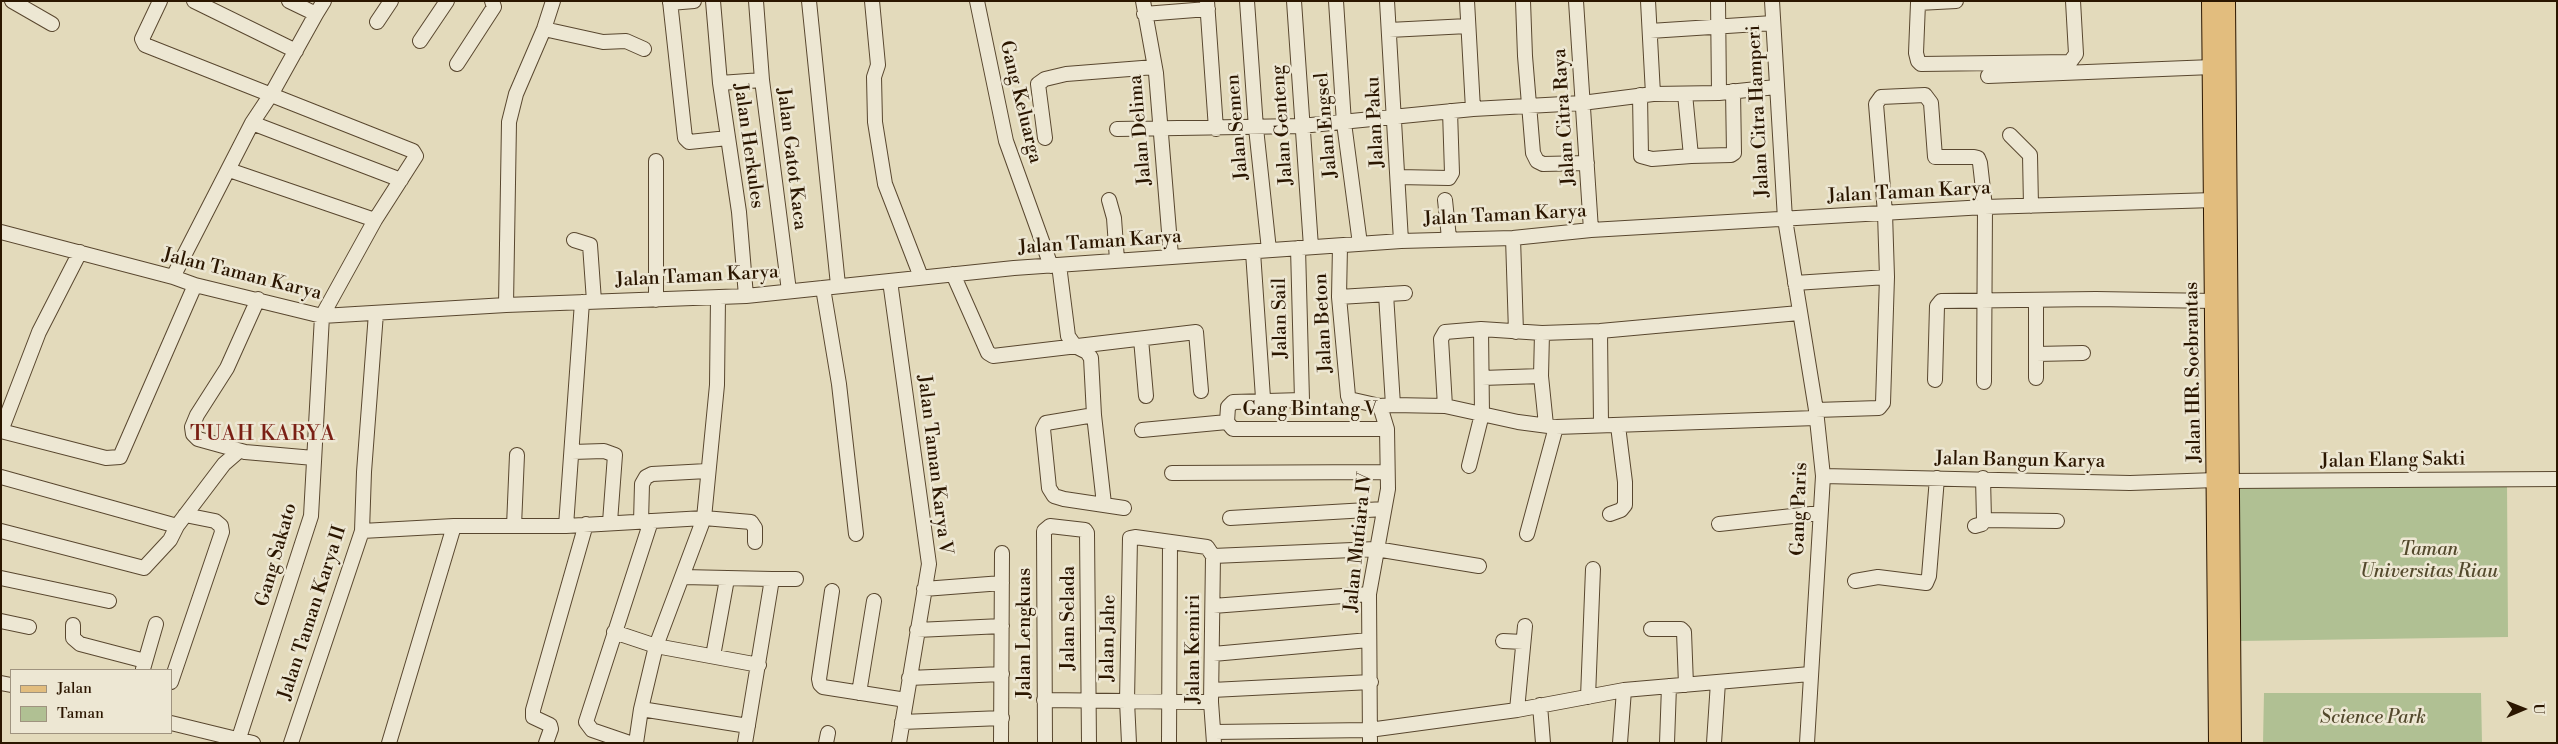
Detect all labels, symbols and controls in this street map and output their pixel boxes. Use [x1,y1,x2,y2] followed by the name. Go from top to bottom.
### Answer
[1743,24,1775,198] street label: Jalan Citra Hamperi
[994,38,1046,166] street label: Gang Keluarga
[1549,48,1581,186] street label: Jalan Citra Raya
[1267,64,1299,186] street label: Jalan Genteng
[1311,71,1343,179] street label: Jalan Engsel
[1222,73,1254,181] street label: Jalan Semen
[1125,74,1157,186] street label: Jalan Delima
[1362,76,1390,168] street label: Jalan Paku
[728,82,768,210] street label: Jalan Herkules
[771,87,811,231] street label: Jalan Gatot Kaca
[1827,177,1991,209] street label: Jalan Taman Karya
[1423,200,1587,232] street label: Jalan Taman Karya
[1018,226,1182,260] street label: Jalan Taman Karya
[160,244,324,306] street label: Jalan Taman Karya
[615,261,779,293] street label: Jalan Taman Karya
[1310,273,1338,373] street label: Jalan Beton
[1269,278,1293,358] street label: Jalan Sail
[2181,281,2207,463] street label: Jalan HR. Soebrantas
[912,374,956,556] street label: Jalan Taman Karya V
[1243,399,1377,421] street label: Gang Bintang V
[189,422,337,448] district label: TUAH KARYA
[1935,448,2105,474] street label: Jalan Bangun Karya
[2320,448,2466,474] street label: Jalan Elang Sakti
[1787,462,1813,556] street label: Gang Paris
[1340,471,1378,613] street label: Jalan Mutiara IV
[251,501,303,609] street label: Gang Sakato
[274,523,352,703] street label: Jalan Taman Karya II
[2360,539,2498,583] park label: Taman Universitas Riau
[1058,566,1080,670] street label: Jalan Selada
[1014,568,1036,698] street label: Jalan Lengkuas
[1097,594,1121,682] street label: Jalan Jahe
[1183,594,1205,704] street label: Jalan Kemiri
[10,669,172,734] legend
[57,679,92,698] text: Jalan
[2498,684,2548,734] north arrow
[2529,703,2547,714] text: U
[57,704,104,723] text: Taman
[2320,707,2426,729] park label: Science Park

